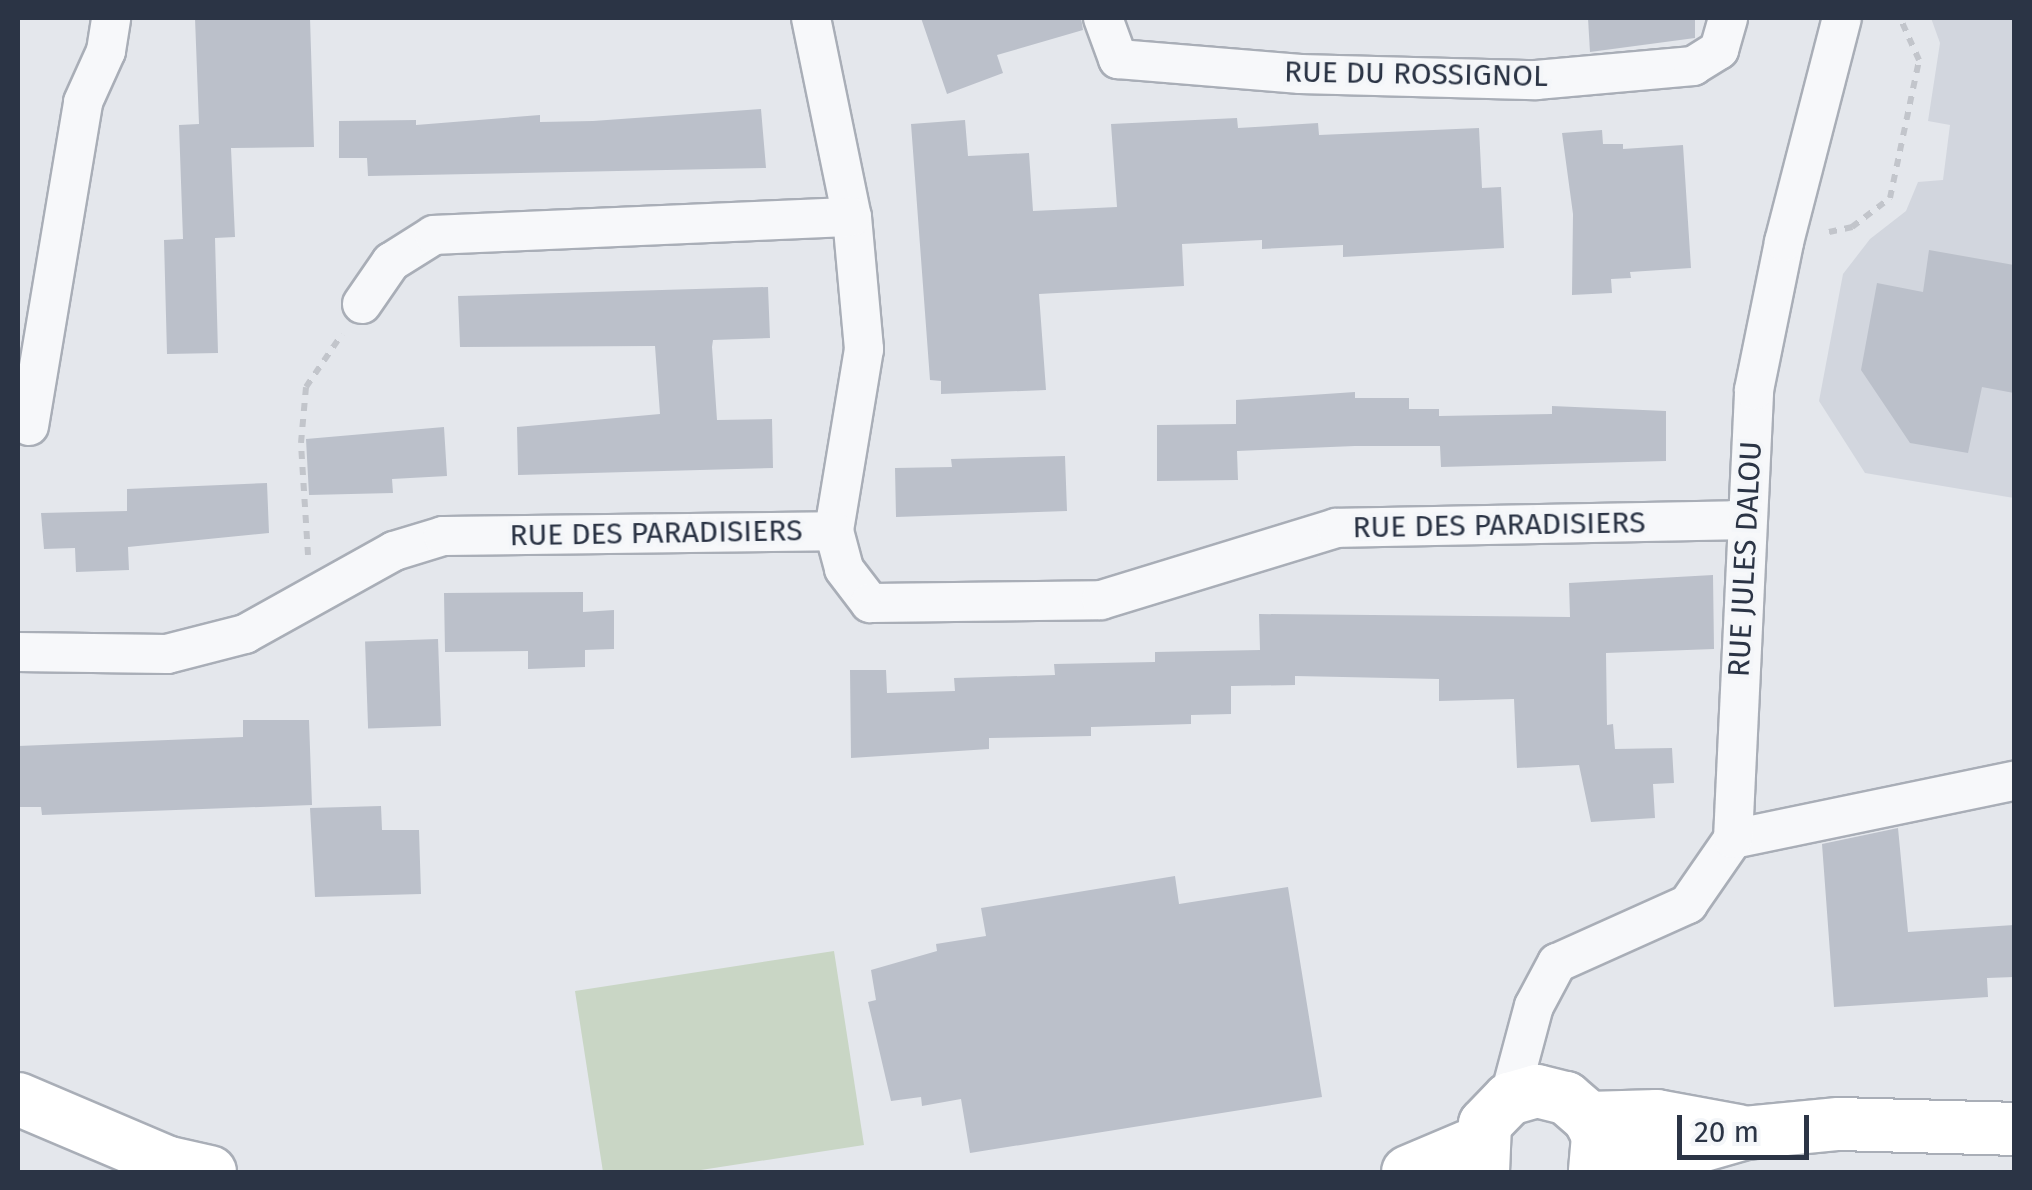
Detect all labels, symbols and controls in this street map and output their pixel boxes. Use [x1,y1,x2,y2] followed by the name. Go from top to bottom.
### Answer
[1284,54,1548,94] street label: RUE DU ROSSIGNOL
[1721,440,1769,678] street label: RUE JULES DALOU
[1352,504,1646,546] street label: RUE DES PARADISIERS
[509,512,803,554] street label: RUE DES PARADISIERS
[1682,1095,1814,1157] scale bar
[1694,1114,1759,1150] text: 20 m

